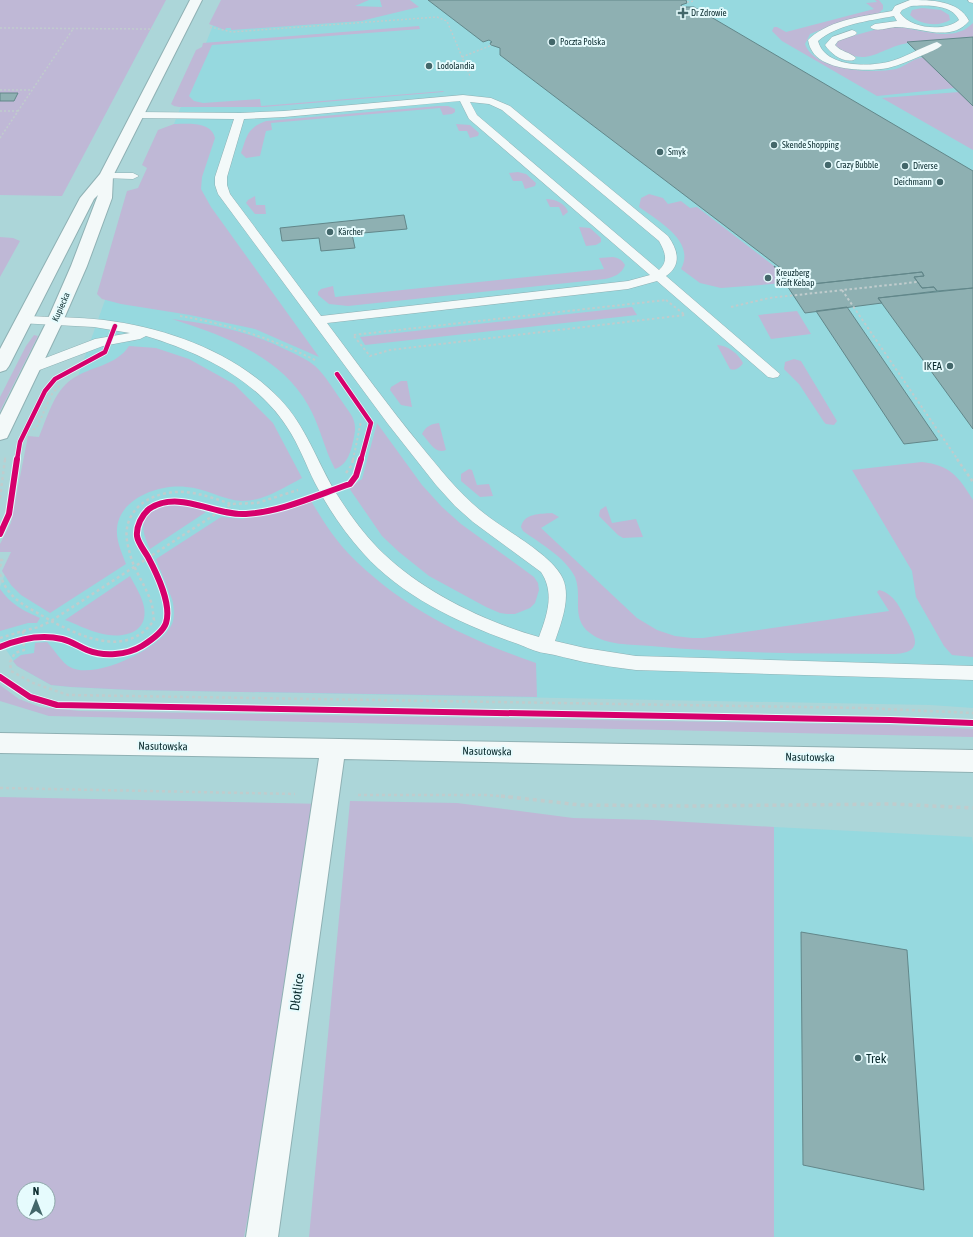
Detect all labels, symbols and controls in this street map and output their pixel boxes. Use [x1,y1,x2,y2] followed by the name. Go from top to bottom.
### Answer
[678,8,688,18] marker: Dr Zdrowie
[691,8,727,18] place label: Dr Zdrowie
[547,37,557,47] marker: Poczta Polska
[560,37,605,47] place label: Poczta Polska
[424,61,434,71] marker: Lodolandia
[437,61,475,71] place label: Lodolandia
[769,140,779,150] marker: Skende Shopping
[782,140,839,150] place label: Skende Shopping
[655,147,665,157] marker: Smyk
[668,147,686,157] place label: Smyk
[823,160,833,170] marker: Crazy Bubble
[836,160,878,170] place label: Crazy Bubble
[900,161,910,171] marker: Diverse
[913,161,938,171] place label: Diverse
[894,177,932,187] place label: Deichmann
[935,177,945,187] marker: Deichmann
[325,227,335,237] marker: Kärcher
[338,227,364,237] place label: Kärcher
[776,268,814,288] place label: Kreuzberg Kraft Kebap
[763,273,773,283] marker: Kreuzberg Kraft Kebap
[50,291,72,323] street label: Kupiecka
[924,360,943,372] place label: IKEA
[945,361,955,371] marker: IKEA
[138,740,188,752] street label: Nasutowska
[462,745,512,757] street label: Nasutowska
[785,751,835,763] street label: Nasutowska
[287,972,307,1012] street label: Dłotlice
[866,1051,887,1066] place label: Trek
[853,1053,863,1063] marker: Trek
[16,1181,56,1221] north arrow
[33,1185,39,1197] text: N

